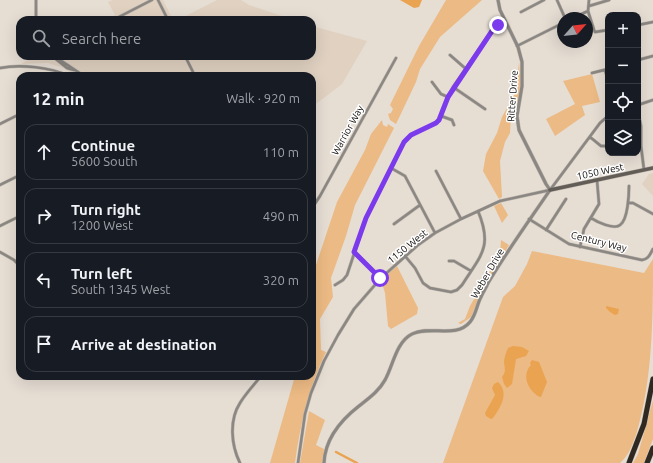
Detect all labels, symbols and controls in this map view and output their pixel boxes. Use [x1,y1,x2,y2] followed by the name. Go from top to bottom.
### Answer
[557,12,593,48] north arrow
[605,12,641,156] map controls
[605,12,641,48] button: +
[16,16,316,60] search box
[489,16,507,34] route end
[30,27,52,49] icon: search
[62,30,141,47] text: Search here
[605,48,641,84] button: −
[505,70,520,122] street label: Ritter Drive
[605,84,641,120] button: locate
[32,89,85,108] text: 12 min
[226,91,300,105] text: Walk · 920 m
[329,103,366,157] street label: Warrior Way
[605,120,641,156] button: layers
[71,137,135,154] text: Continue
[33,141,55,163] icon: ahead
[263,145,299,159] text: 110 m
[71,154,138,168] text: 5600 South
[576,161,625,182] street label: 1050 West
[71,201,141,218] text: Turn right
[33,205,55,227] icon: right
[263,209,299,223] text: 490 m
[71,218,133,232] text: 1200 West
[385,227,429,266] street label: 1150 West
[570,229,628,254] street label: Century Way
[469,246,506,300] street label: Weber Drive
[71,265,132,282] text: Turn left
[33,269,55,291] icon: left
[371,269,389,287] route start
[263,273,299,287] text: 320 m
[71,282,170,296] text: South 1345 West
[33,333,55,355] icon: arrive
[71,336,217,353] text: Arrive at destination

